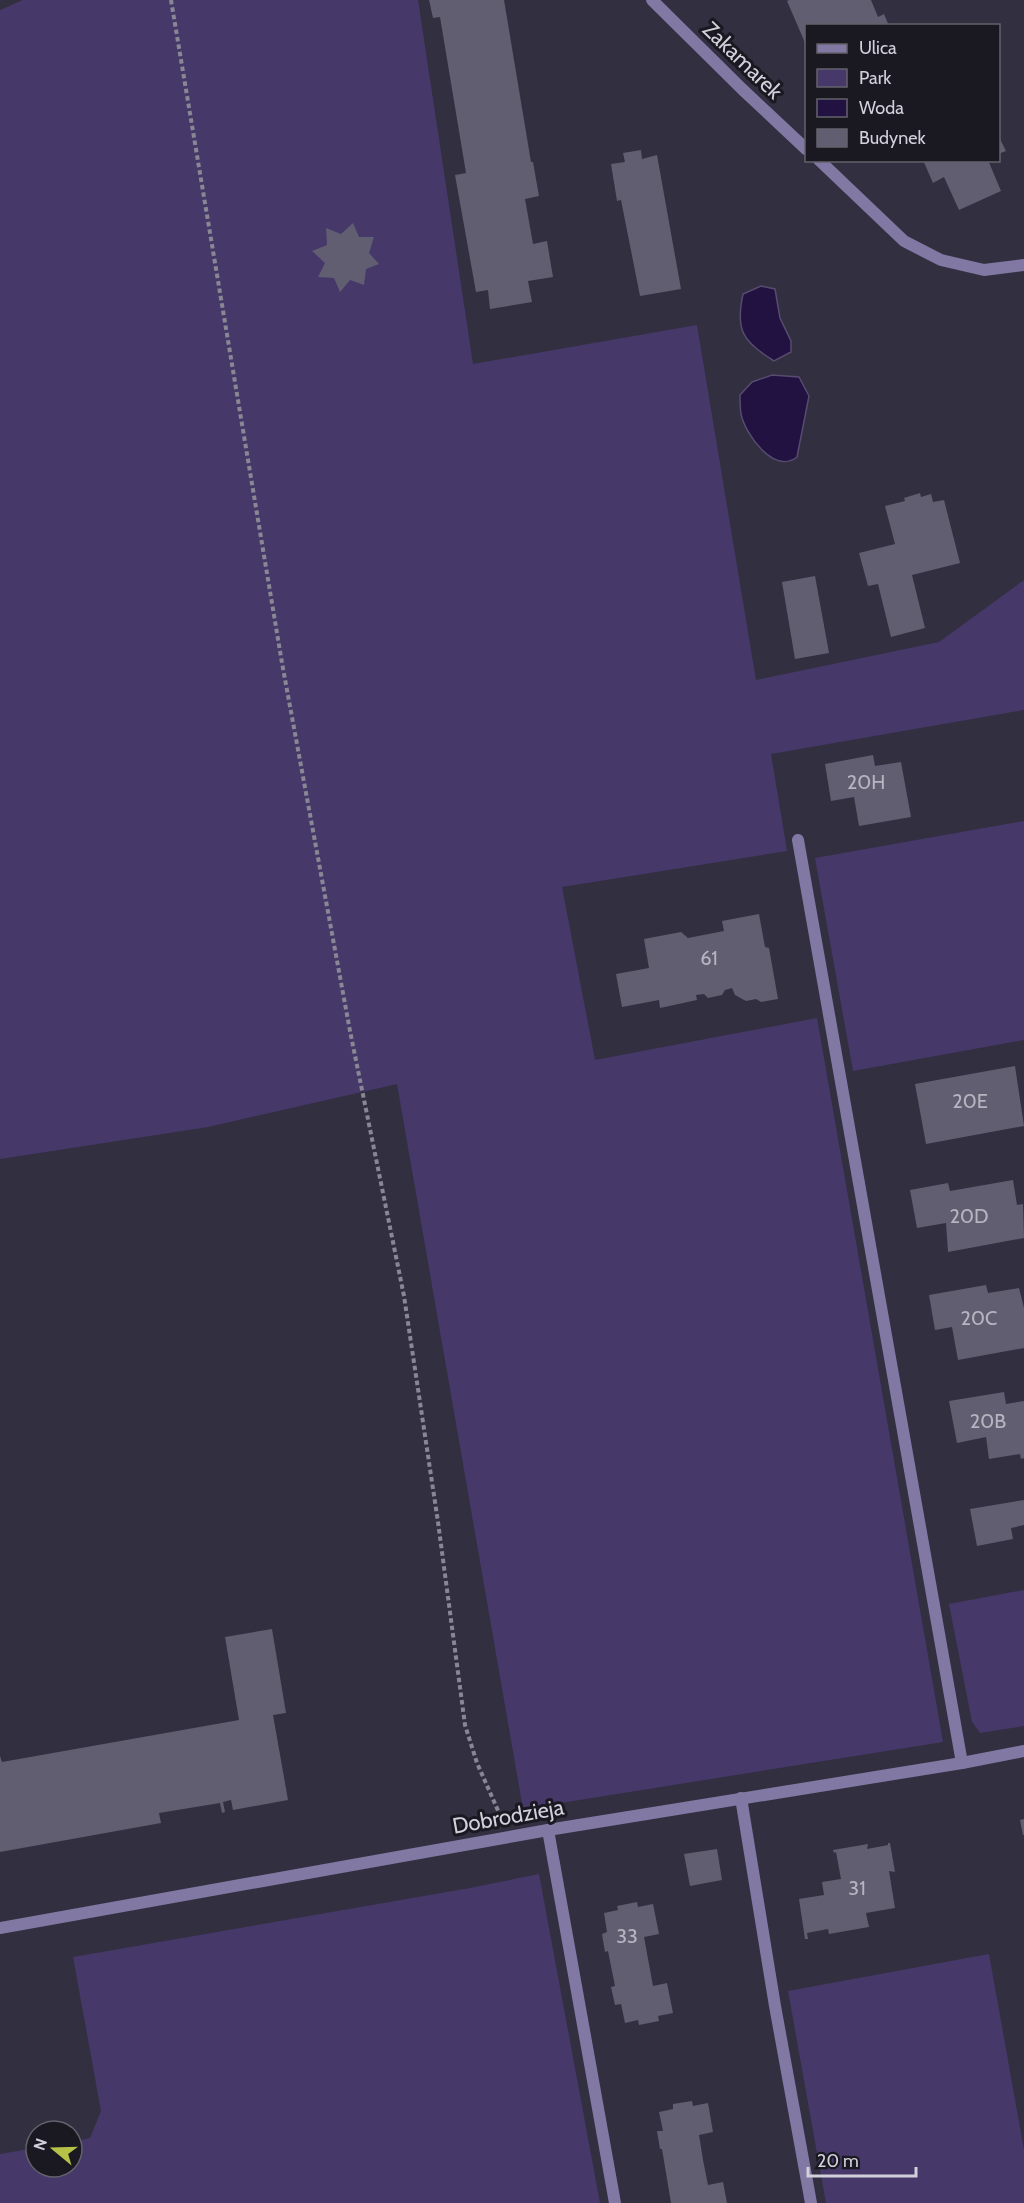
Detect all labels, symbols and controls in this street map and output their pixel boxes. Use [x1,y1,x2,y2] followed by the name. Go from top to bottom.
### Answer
[697,16,788,105] street label: Zakamarek
[805,24,1000,162] legend
[859,37,897,59] text: Ulica
[859,67,892,89] text: Park
[859,97,904,119] text: Woda
[859,127,926,149] text: Budynek
[847,770,885,794] house number: 20H
[700,946,718,970] house number: 61
[952,1089,988,1113] house number: 20E
[950,1204,988,1228] house number: 20D
[961,1306,997,1330] house number: 20C
[970,1409,1006,1433] house number: 20B
[450,1793,566,1840] street label: Dobrodzieja
[848,1876,866,1900] house number: 31
[616,1924,638,1948] house number: 33
[24,2119,84,2179] north arrow
[29,2136,51,2153] text: N
[808,2140,916,2178] scale bar
[817,2150,859,2172] text: 20 m

